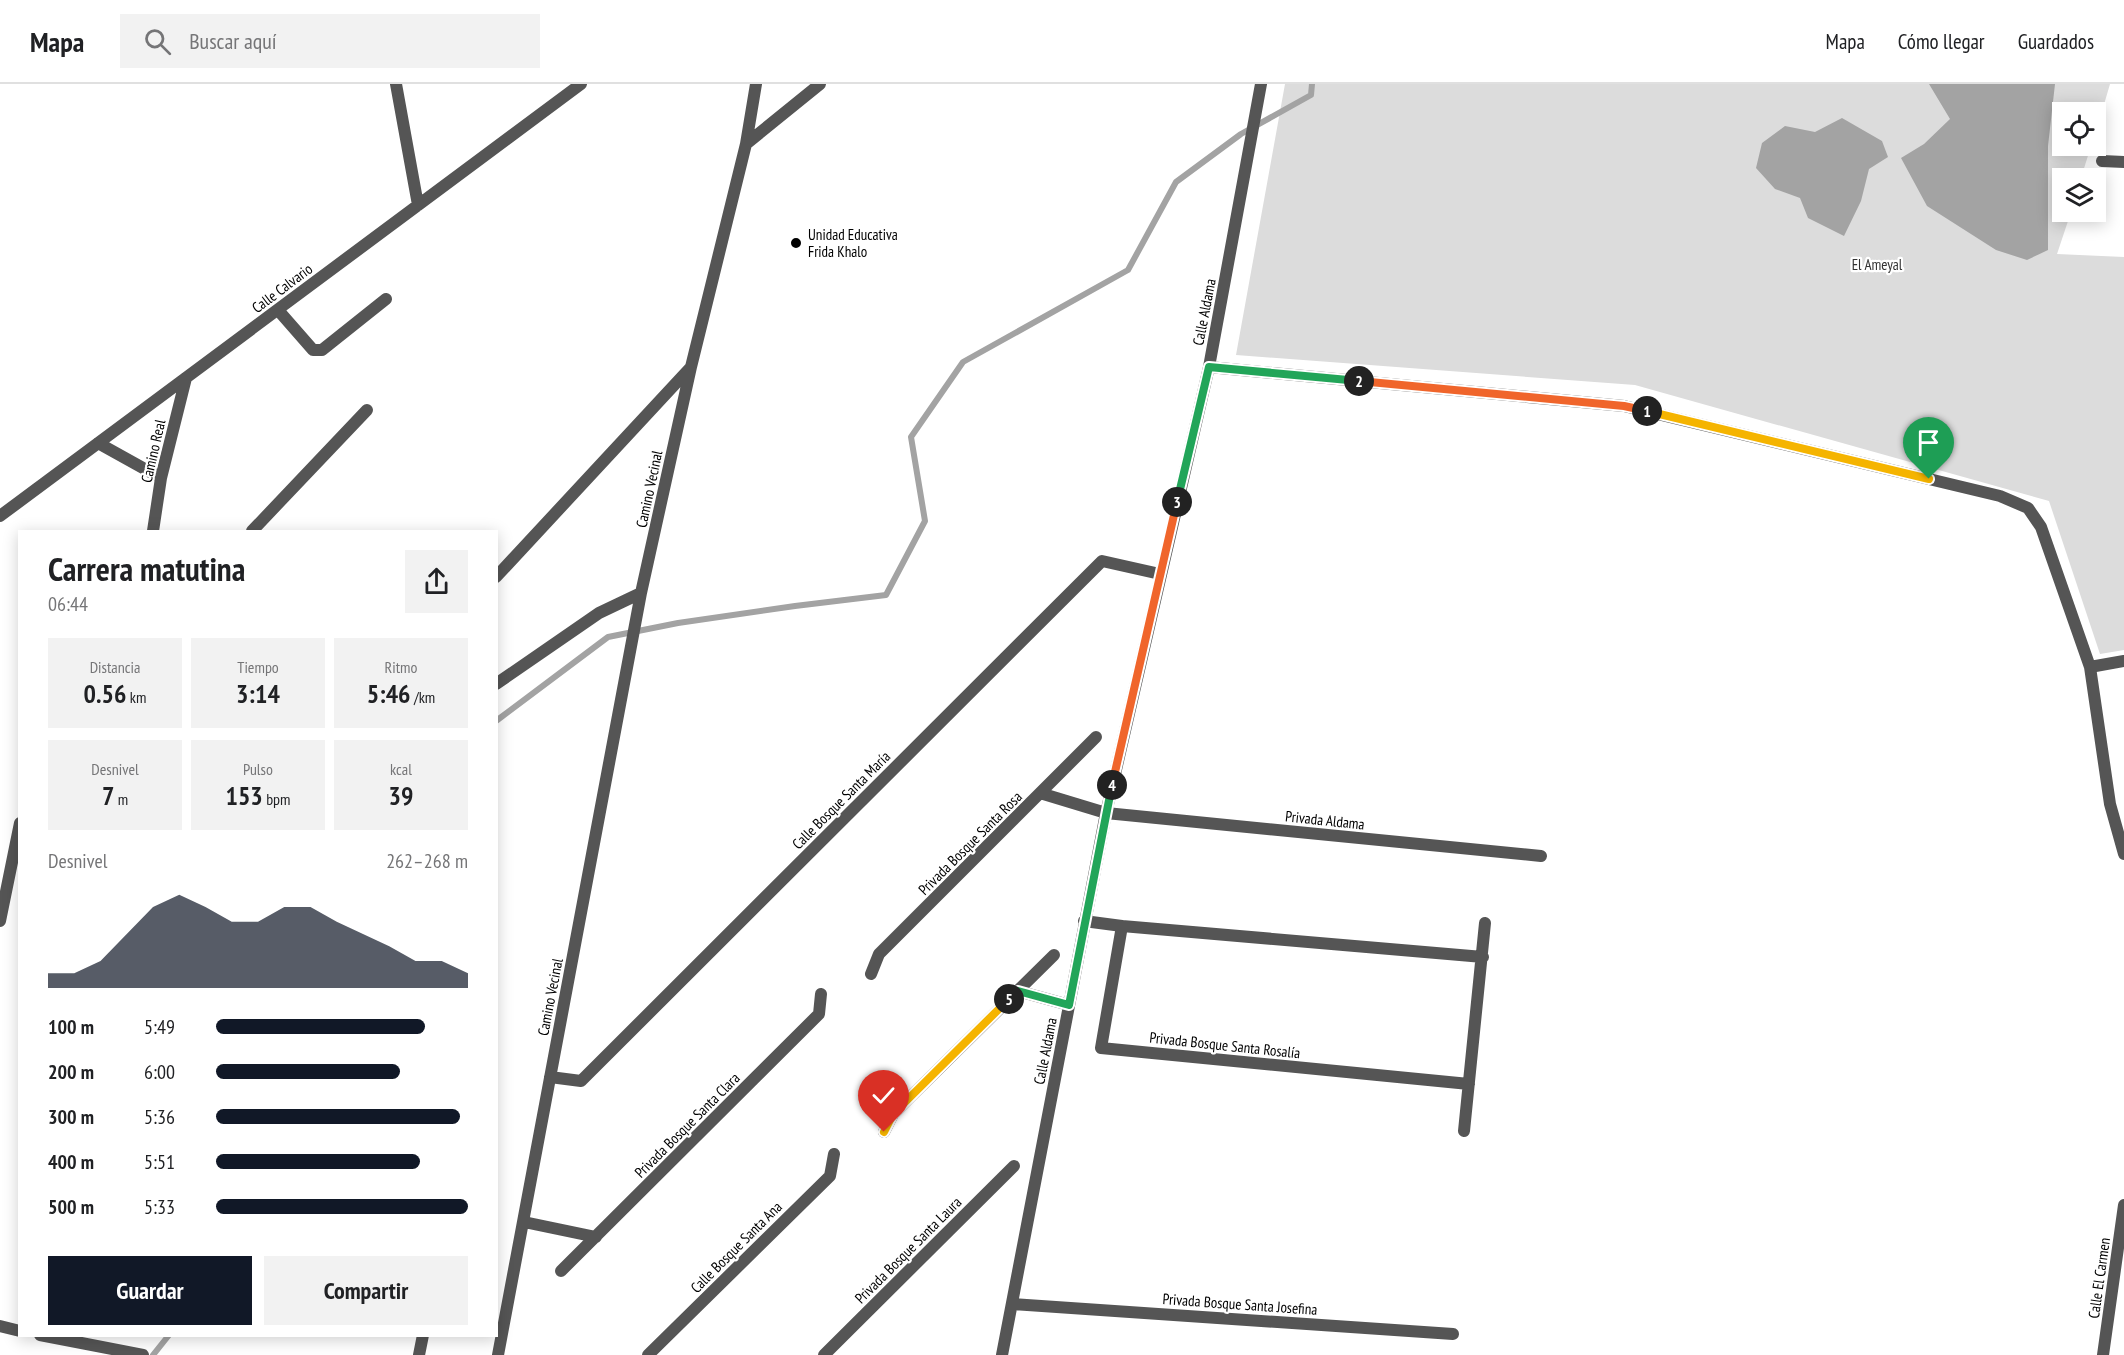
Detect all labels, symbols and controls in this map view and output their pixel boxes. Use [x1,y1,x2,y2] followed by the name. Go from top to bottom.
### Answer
[120,14,540,68] search box
[30,23,84,60] text: Mapa
[141,25,174,58] icon: search
[189,27,277,55] text: Buscar aquí
[1826,28,1865,55] text: Mapa
[1898,28,1985,55] text: Cómo llegar
[2018,28,2094,55] text: Guardados
[2052,102,2106,222] map controls
[2052,102,2106,156] button: locate
[2052,168,2106,222] button: layers
[808,225,898,261] place label: Unidad Educativa Frida Khalo
[789,236,803,250] marker: Unidad Educativa Frida Khalo
[1852,255,1903,274] park label: El Ameyal
[248,259,316,317] street label: Calle Calvario
[1188,277,1220,347] street label: Calle Aldama
[1344,366,1374,396] pin: 2
[1355,371,1363,391] text: 2
[1632,396,1662,426] pin: 1
[1643,401,1651,421] text: 1
[137,417,170,484] street label: Camino Real
[1903,417,1954,479] pin
[1912,426,1945,459] icon: arrive
[632,448,667,529] street label: Camino Vecinal
[1162,487,1192,517] pin: 3
[1173,492,1181,512] text: 3
[48,547,245,590] text: Carrera matutina
[405,550,468,613] button: share
[48,591,88,617] text: 06:44
[90,657,140,677] text: Distancia
[237,657,279,677] text: Tiempo
[385,657,417,677] text: Ritmo
[84,677,126,710] text: 0.56
[236,677,280,710] text: 3:14
[367,677,411,710] text: 5:46
[126,687,146,707] text: km
[411,687,435,707] text: /km
[788,747,894,853] street label: Calle Bosque Santa María
[91,759,139,779] text: Desnivel
[243,759,273,779] text: Pulso
[390,759,412,779] text: kcal
[1097,770,1127,800] pin: 4
[1108,775,1116,795] text: 4
[102,779,114,812] text: 7
[225,779,263,812] text: 153
[389,779,413,812] text: 39
[914,787,1026,899] street label: Privada Bosque Santa Rosa
[114,789,128,809] text: m
[263,789,291,809] text: bpm
[1284,806,1366,834] street label: Privada Aldama
[48,848,107,874] text: Desnivel
[386,848,468,874] text: 262–268 m
[533,956,567,1037] street label: Camino Vecinal
[994,984,1024,1014] pin: 5
[1005,989,1013,1009] text: 5
[48,1014,94,1040] text: 100 m
[144,1014,175,1040] text: 5:49
[1029,1016,1061,1086] street label: Calle Aldama
[1149,1028,1301,1062] street label: Privada Bosque Santa Rosalía
[48,1059,94,1085] text: 200 m
[144,1059,175,1085] text: 6:00
[630,1068,744,1182] street label: Privada Bosque Santa Clara
[858,1070,909,1132] pin
[867,1079,900,1112] icon: check
[48,1104,94,1130] text: 300 m
[144,1104,175,1130] text: 5:36
[48,1149,94,1175] text: 400 m
[144,1149,175,1175] text: 5:51
[851,1193,965,1307] street label: Privada Bosque Santa Laura
[48,1194,94,1220] text: 500 m
[144,1194,175,1220] text: 5:33
[686,1197,786,1297] street label: Calle Bosque Santa Ana
[2084,1236,2114,1320] street label: Calle El Carmen
[48,1256,252,1325] button: Guardar
[264,1256,468,1325] button: Compartir
[1162,1289,1318,1319] street label: Privada Bosque Santa Josefina

